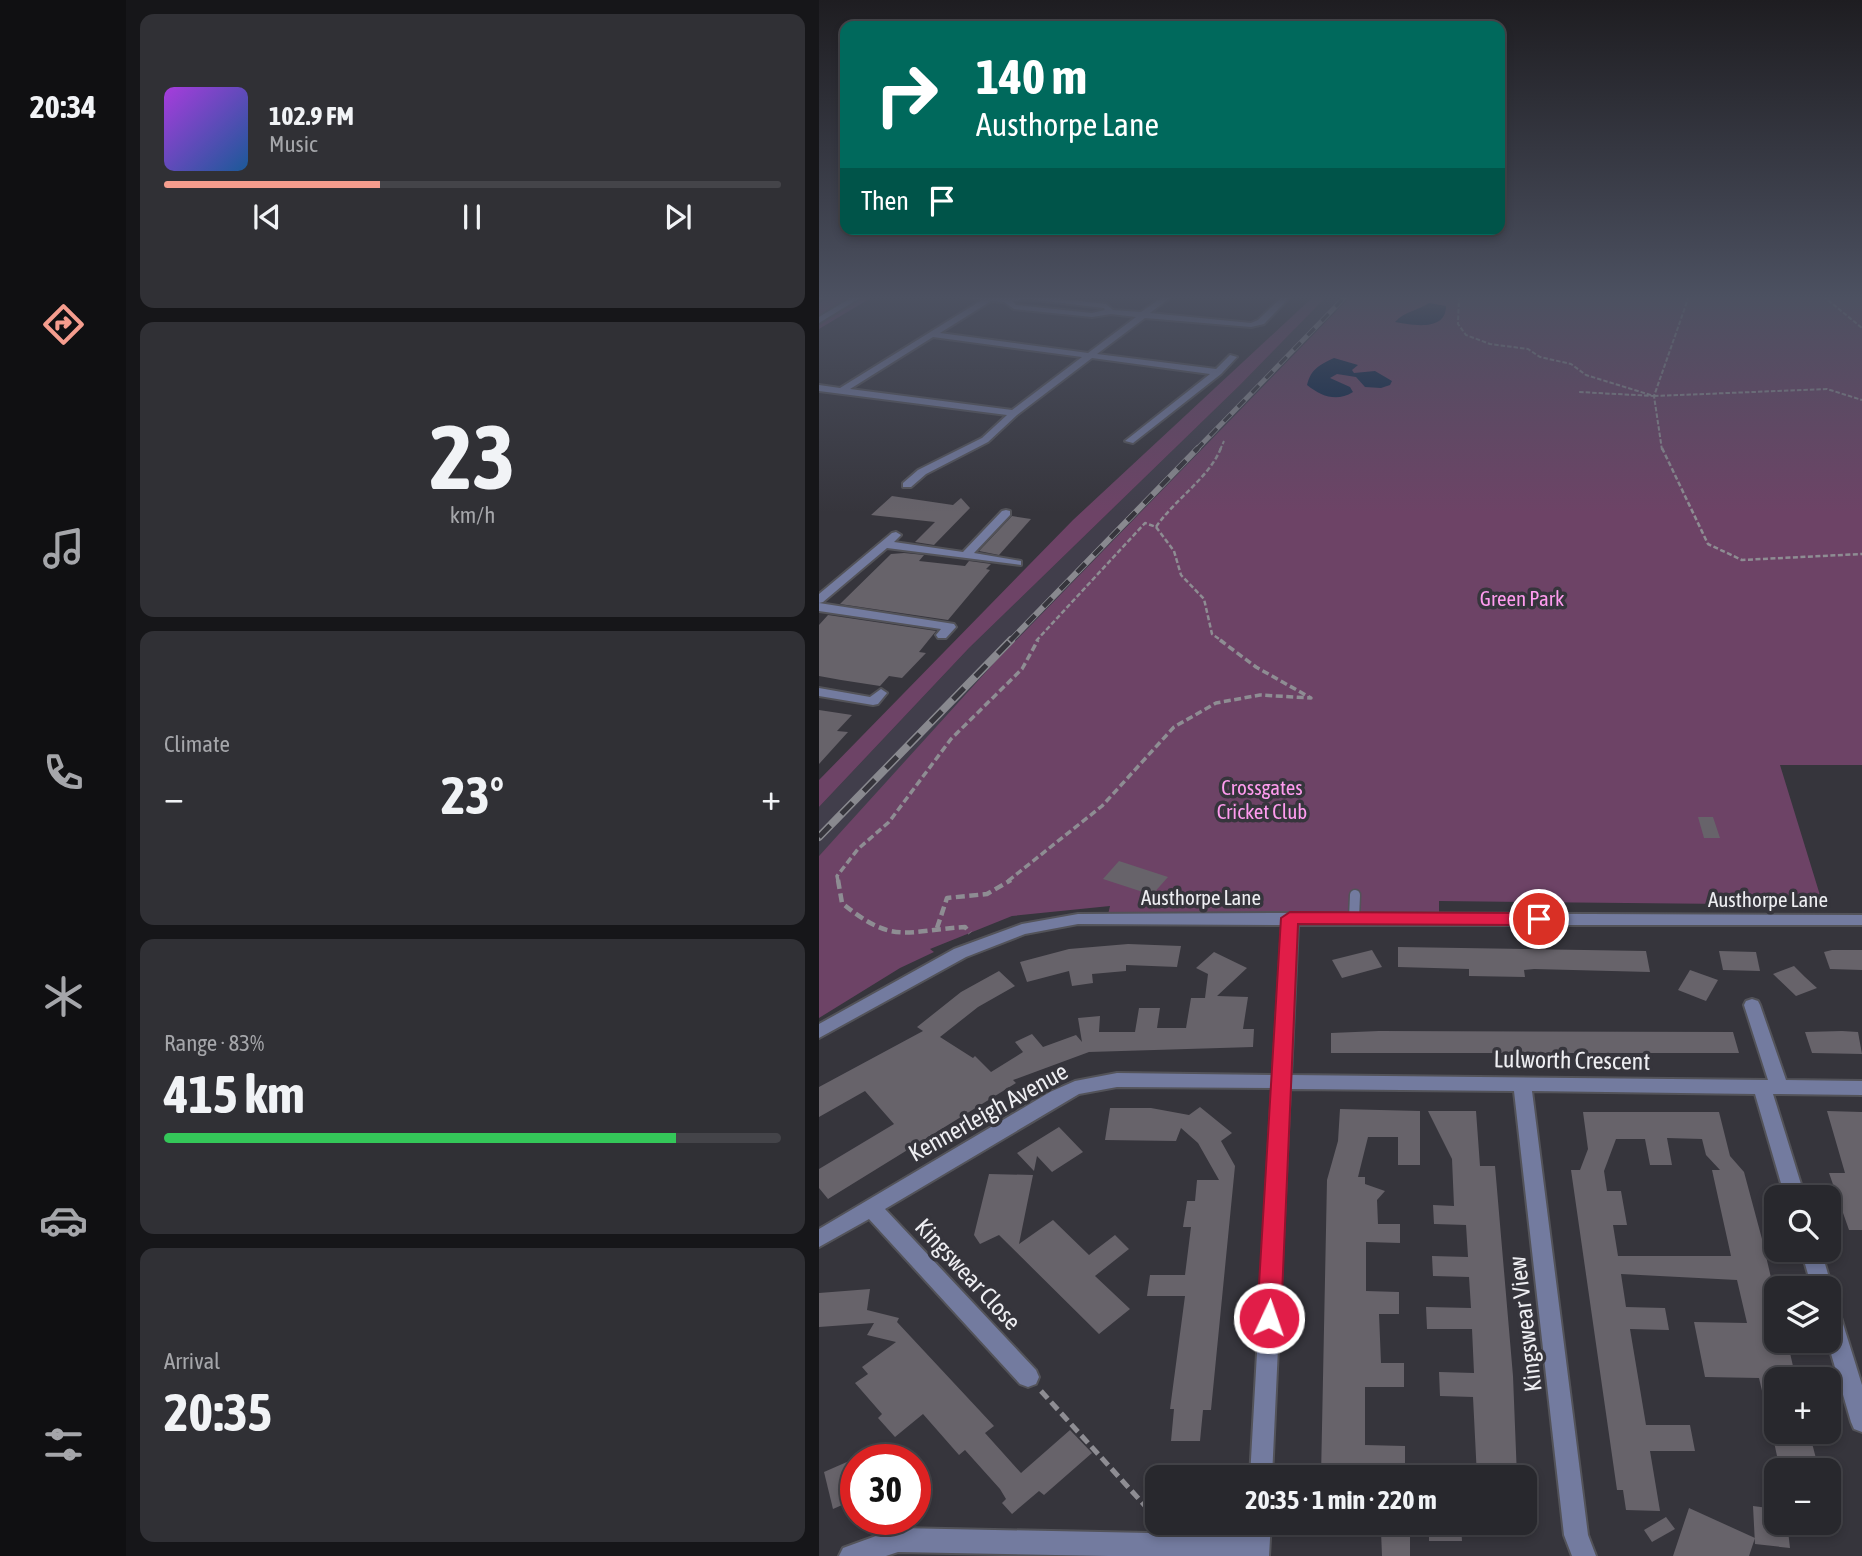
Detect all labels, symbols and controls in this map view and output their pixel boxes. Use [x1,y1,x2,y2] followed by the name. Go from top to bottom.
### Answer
[976,48,1087,104] text: 140 m
[861,49,952,140] icon: right
[30,88,96,125] text: 20:34
[269,101,354,131] text: 102.9 FM
[976,106,1159,143] text: Austhorpe Lane
[269,131,317,157] text: Music
[923,182,961,220] icon: arrive
[861,186,909,216] text: Then
[248,198,286,236] icon: previous
[453,198,491,236] icon: pause
[659,198,697,236] icon: next
[39,300,88,349] icon: directions
[430,404,515,508] text: 23
[450,502,495,528] text: km/h
[39,524,88,573] icon: music
[1480,586,1564,610] park label: Green Park
[164,731,230,757] text: Climate
[39,748,88,797] icon: phone
[441,765,504,825] text: 23°
[164,775,184,818] text: −
[761,775,781,818] text: +
[1217,775,1307,823] park label: Crossgates Cricket Club
[1141,885,1261,909] street label: Austhorpe Lane
[1708,887,1828,911] street label: Austhorpe Lane
[1509,889,1569,949] pin
[1520,900,1558,938] icon: arrive
[39,972,88,1021] icon: climate
[164,1030,264,1056] text: Range · 83%
[1493,1045,1651,1075] street label: Lulworth Crescent
[904,1057,1072,1167] street label: Kennerleigh Avenue
[164,1064,305,1124] text: 415 km
[1764,1185,1841,1535] map controls
[1764,1185,1841,1262] button: search
[39,1196,88,1245] icon: car
[910,1213,1026,1335] street label: Kingswear Close
[1503,1255,1547,1393] street label: Kingswear View
[1764,1276,1841,1353] button: layers
[1232,1281,1306,1355] position arrow
[164,1348,220,1374] text: Arrival
[1764,1367,1841,1444] button: +
[164,1382,272,1442] text: 20:35
[39,1420,88,1469] icon: filters
[840,1444,931,1535] speed limit sign: 30
[1764,1458,1841,1535] button: −
[1245,1485,1437,1515] text: 20:35 · 1 min · 220 m

